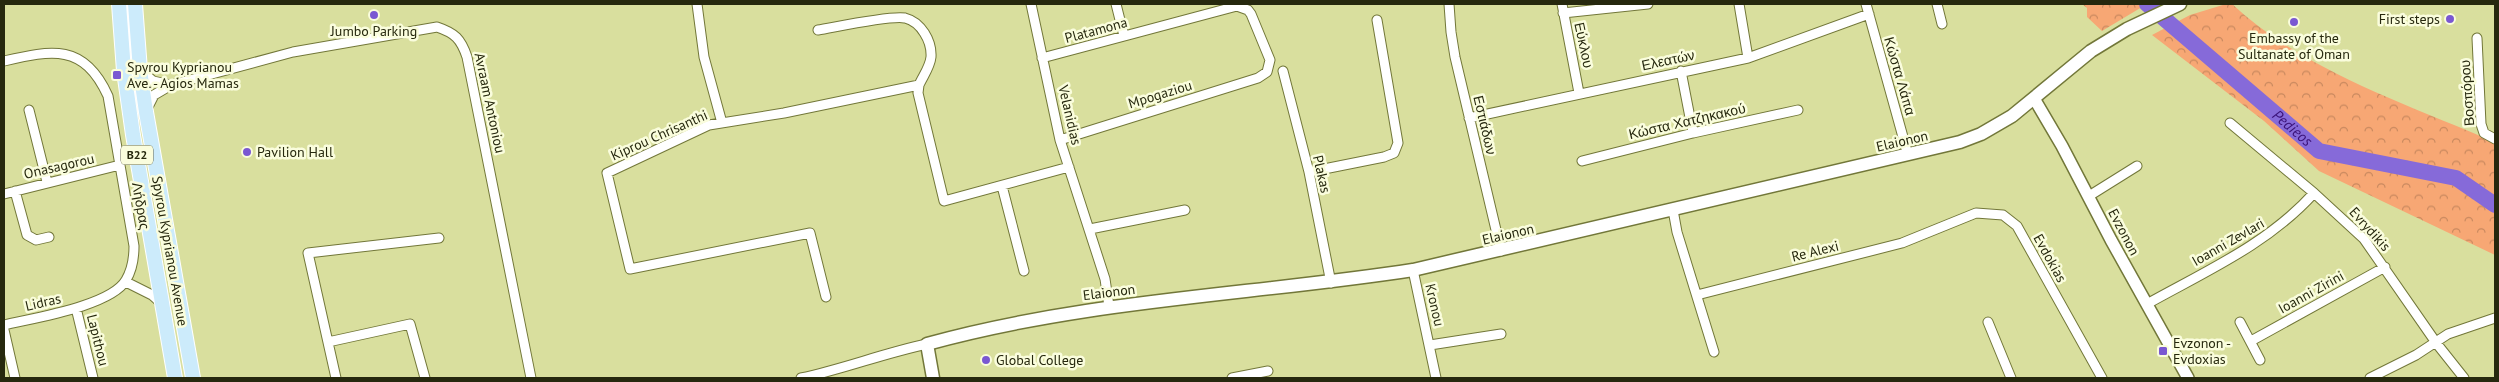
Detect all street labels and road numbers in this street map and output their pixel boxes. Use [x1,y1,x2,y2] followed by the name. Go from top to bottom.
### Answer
[1063,13,1129,47] street label: Platamona
[1570,21,1598,69] street label: Εύκλου
[1880,35,1920,117] street label: Κώστα Λάπα
[1640,46,1696,74] street label: Ελεατών
[471,51,509,155] street label: Avraam Antoniou
[2456,59,2478,127] street label: Βοσπόρου
[1126,76,1194,112] street label: Mpogaziou
[1054,82,1086,147] street label: Velanidias
[1469,94,1501,156] street label: Εστιάδων
[1627,99,1747,143] street label: Κώστα Χατζηκακού
[608,106,710,164] street label: Kiprou Chrisanthi
[1874,126,1930,156] street label: Elaionon
[121,146,153,164] road number: B22
[22,149,96,183] street label: Onasagorou
[1309,153,1335,195] street label: Plakas
[148,175,192,327] street label: Spyrou Kyprianou Avenue
[128,181,154,231] street label: Λήδρας
[2346,203,2395,255] street label: Evrydikis
[2104,205,2144,259] street label: Evzonon
[2188,214,2268,270] street label: Ioanni Zevlari
[1480,219,1536,249] street label: Elaionon
[2029,231,2071,285] street label: Evdokias
[1789,236,1841,266] street label: Re Alexi
[2275,267,2347,317] street label: Ioanni Zirini
[1082,280,1136,304] street label: Elaionon
[1421,282,1449,328] street label: Kronou
[23,289,63,315] street label: Lidras
[83,312,113,368] street label: Lapithou

